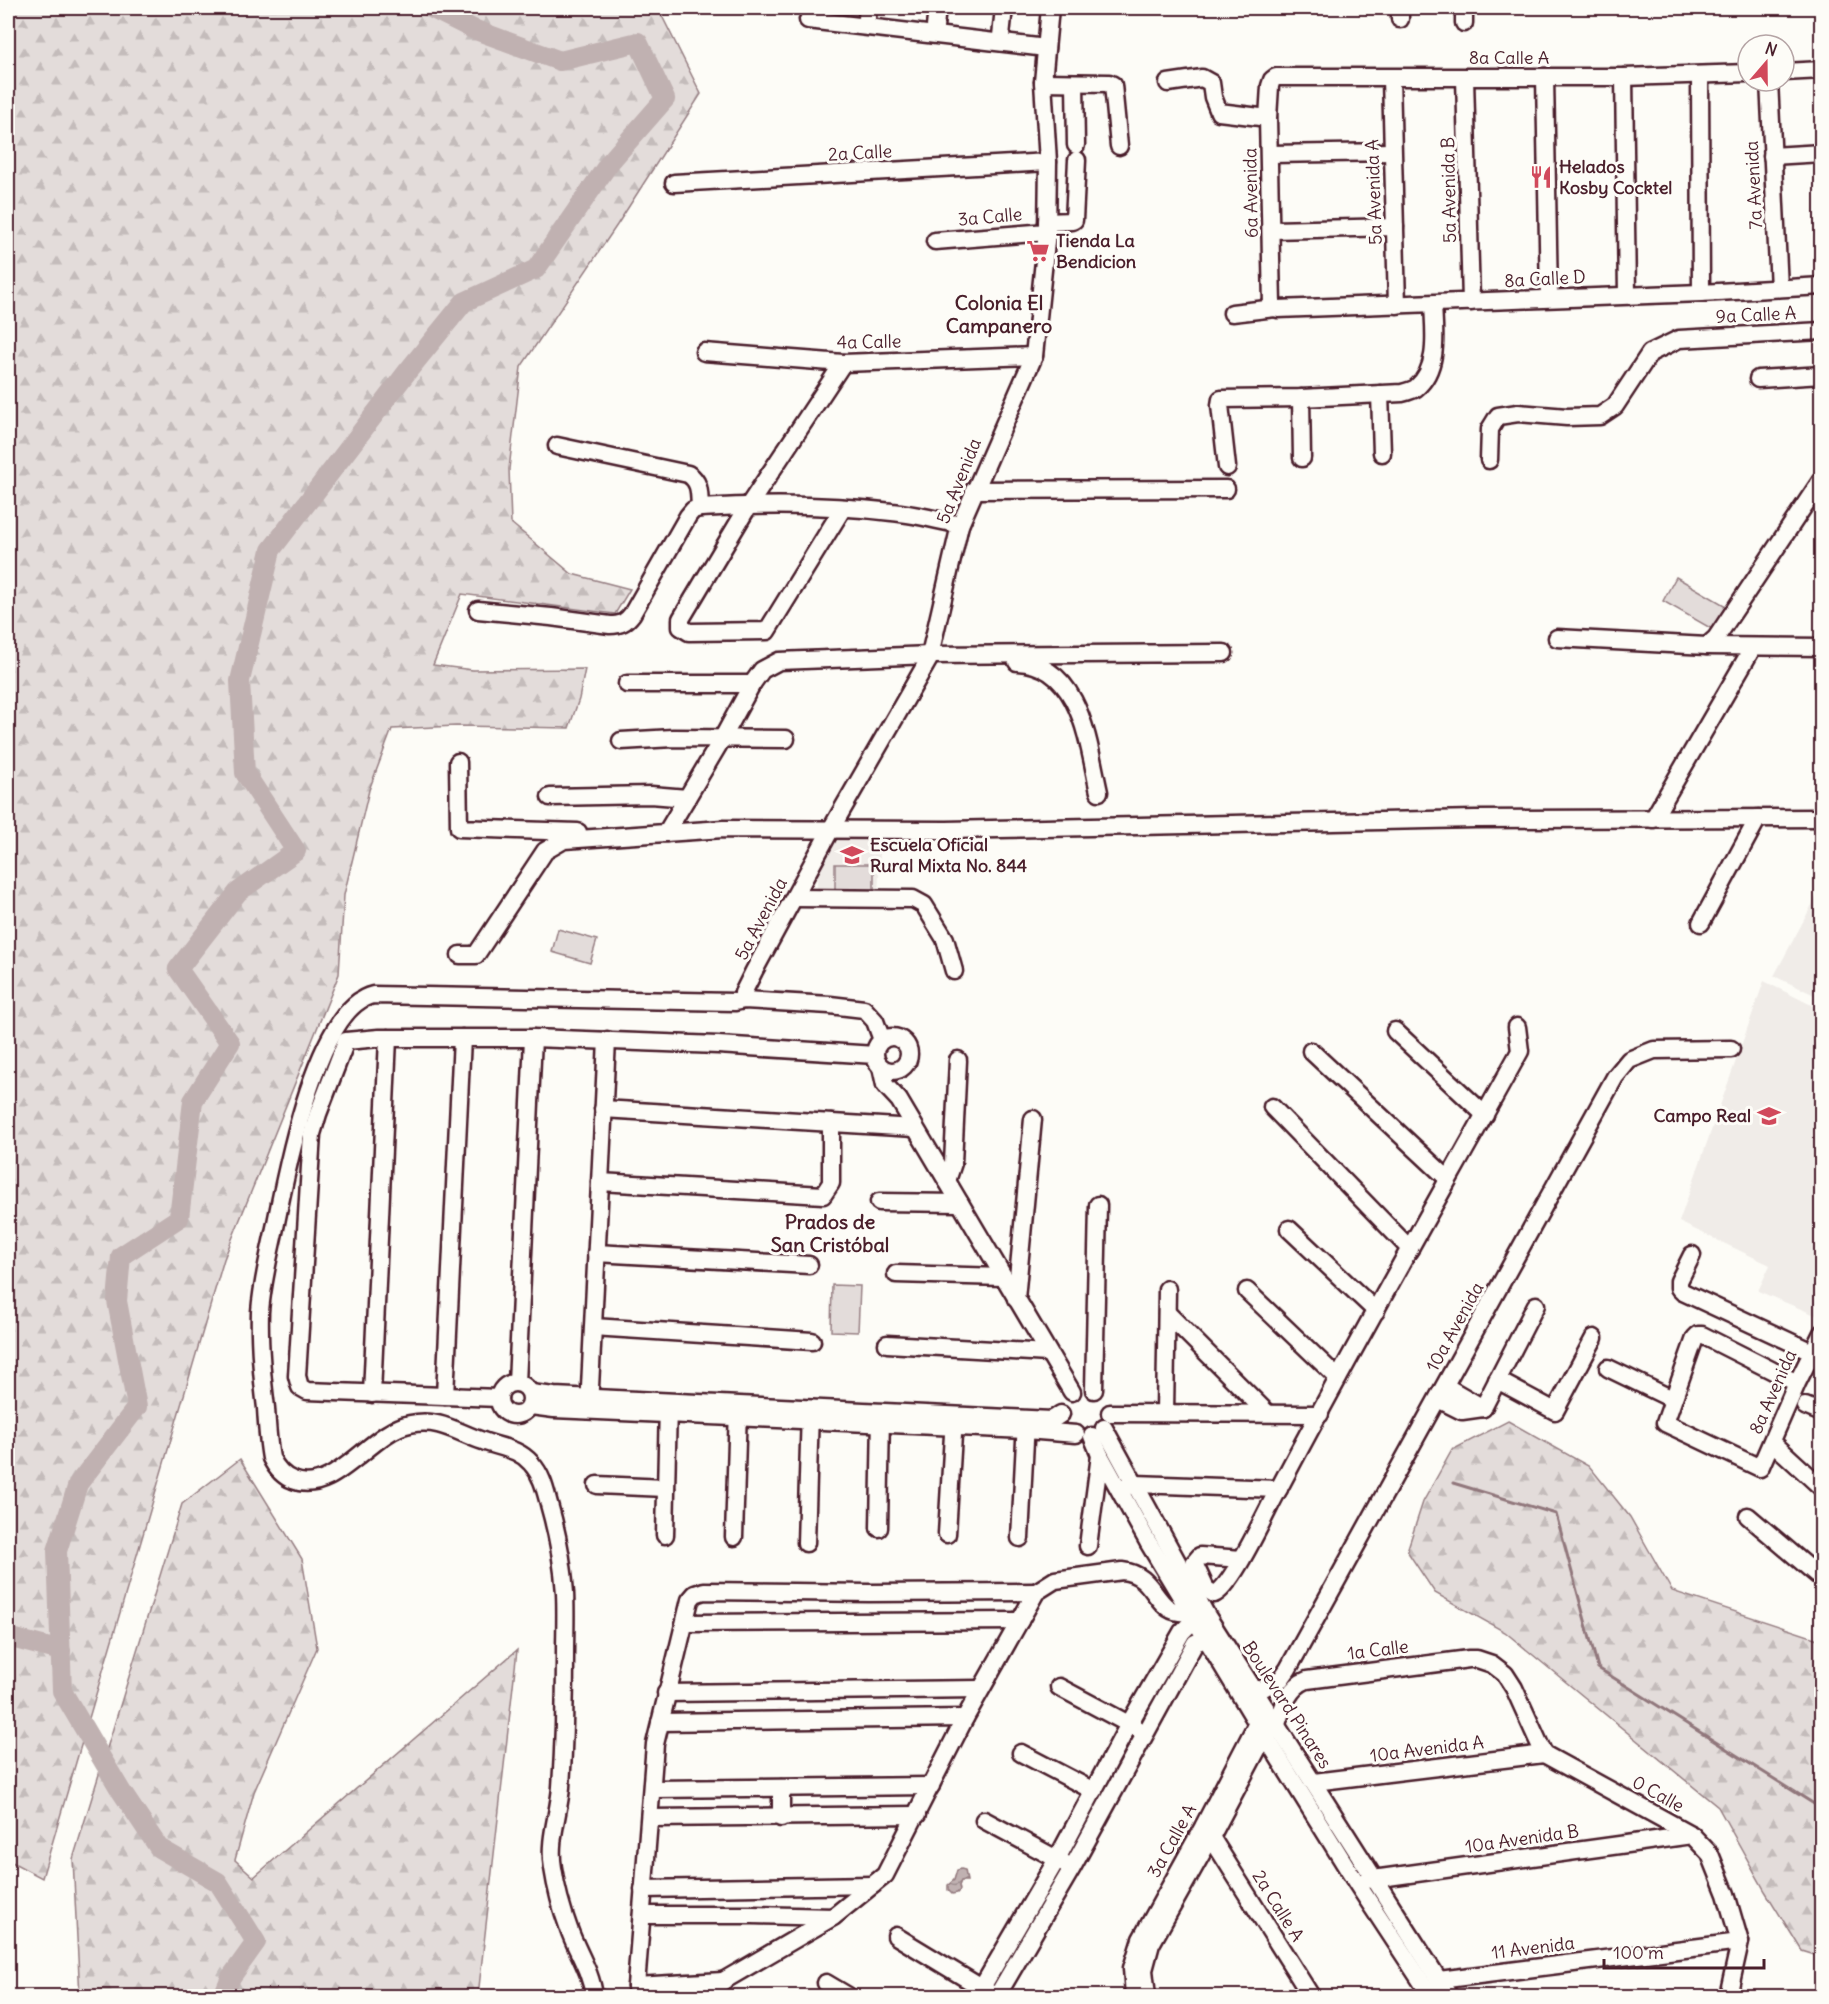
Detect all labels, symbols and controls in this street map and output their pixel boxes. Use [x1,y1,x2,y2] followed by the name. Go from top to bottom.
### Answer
[1736,33,1796,93] north arrow
[1763,38,1780,60] text: N
[1469,46,1549,69] street label: 8a Calle A
[1436,137,1461,243] street label: 5a Avenida B
[827,139,893,166] street label: 2a Calle
[1360,139,1387,245] street label: 5a Avenida A
[1740,140,1767,230] street label: 7a Avenida
[1238,148,1263,238] street label: 6a Avenida
[1559,155,1672,199] place label: Helados Kosby Cocktel
[1528,164,1554,190] restaurant icon: Helados Kosby Cocktel
[957,202,1023,231] street label: 3a Calle
[1056,229,1137,273] place label: Tienda La Bendicion
[1025,238,1051,264] supermarket icon: Tienda La Bendicion
[1504,265,1586,292] street label: 8a Calle D
[946,290,1052,338] district label: Colonia El Campanero
[1715,301,1797,328] street label: 9a Calle A
[836,329,902,354] street label: 4a Calle
[931,435,986,527] street label: 5a Avenida
[870,833,1028,877] place label: Escuela Oficial Rural Mixta No. 844
[839,842,865,868] school or university icon: Escuela Oficial Rural Mixta No. 844
[729,874,792,964] street label: 5a Avenida
[1756,1103,1782,1129] school or university icon: Campo Real
[1653,1104,1751,1127] place label: Campo Real
[771,1209,889,1257] district label: Prados de San Cristóbal
[1421,1278,1489,1376] street label: 10a Avenida
[1744,1346,1801,1438] street label: 8a Avenida
[1346,1634,1410,1665] street label: 1a Calle
[1238,1637,1337,1773] street label: Boulevard Pinares
[1369,1730,1485,1767] street label: 10a Avenida A
[1628,1770,1688,1817] street label: 0 Calle
[1142,1800,1201,1881] street label: 3a Calle A
[1463,1819,1580,1858] street label: 10a Avenida B
[1247,1866,1309,1946] street label: 2a Calle A
[1490,1931,1576,1964] street label: 11 Avenida
[1604,1932,1764,1970] scale bar
[1613,1941,1664,1964] text: 100 m

